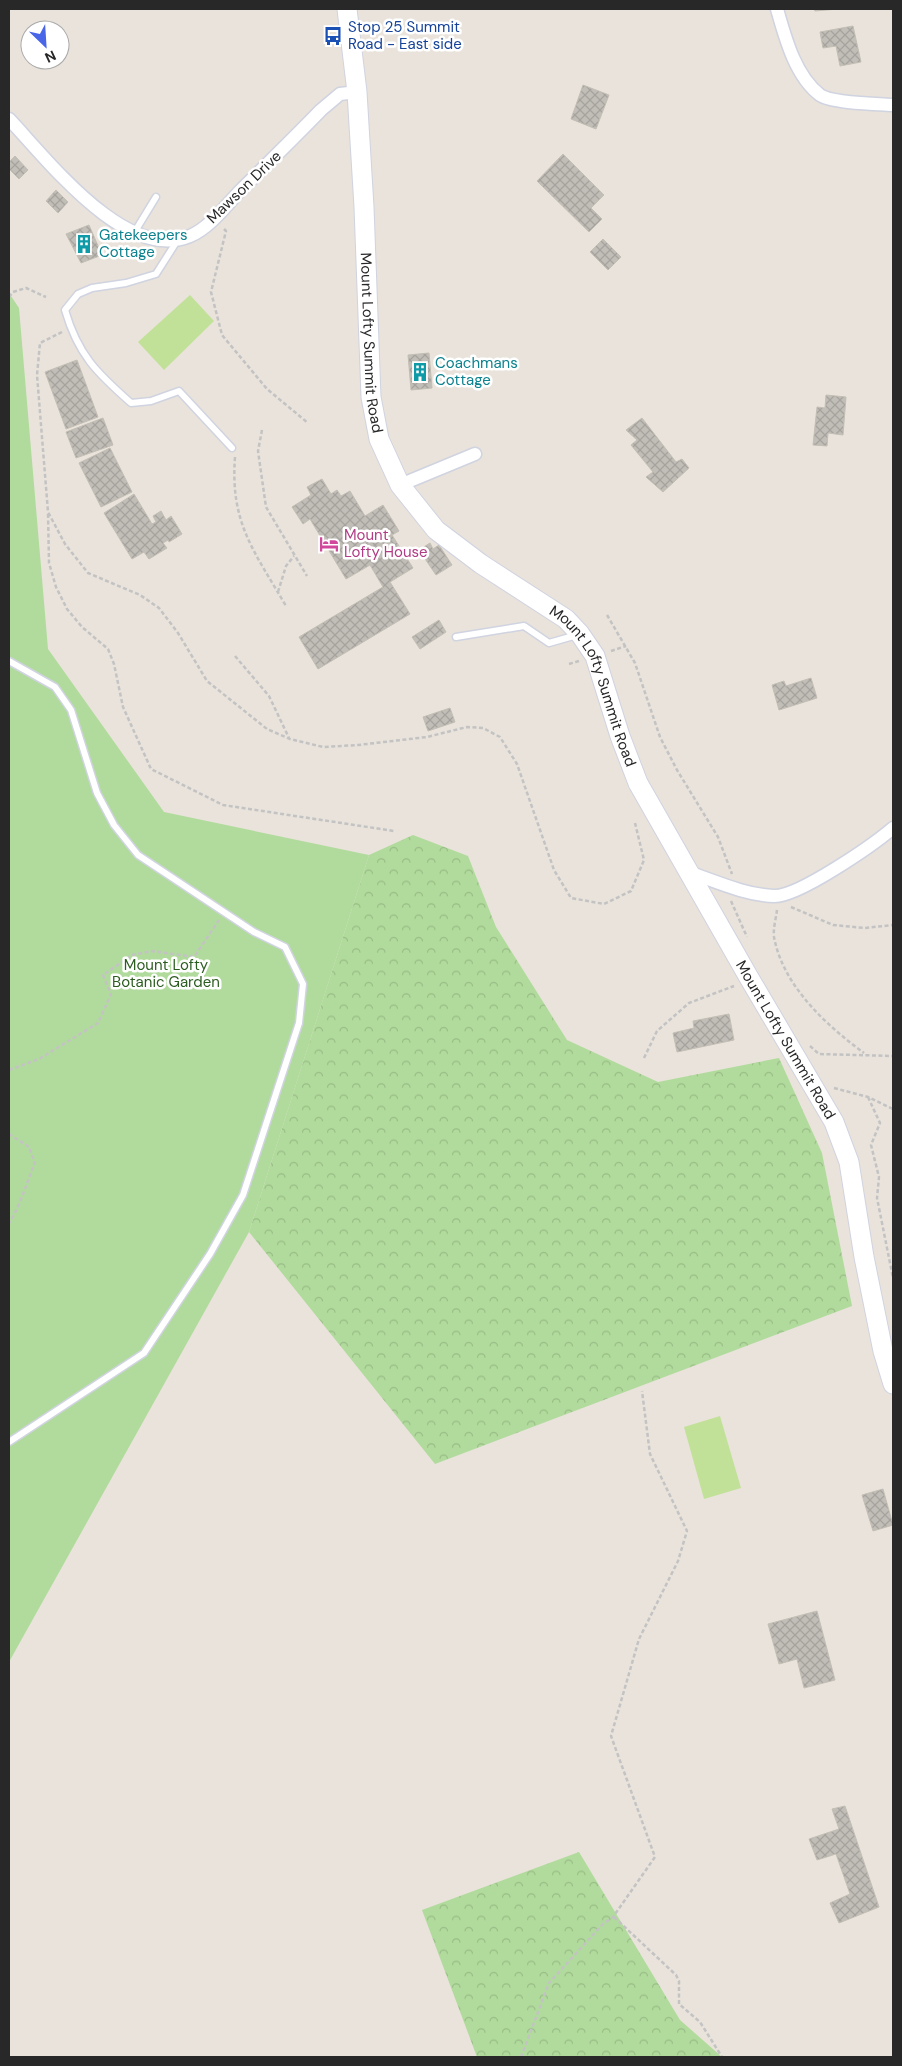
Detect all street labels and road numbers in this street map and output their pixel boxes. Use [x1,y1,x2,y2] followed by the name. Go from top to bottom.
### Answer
[202,146,286,228] street label: Mawson Drive
[356,252,388,435] street label: Mount Lofty Summit Road
[545,601,641,769] street label: Mount Lofty Summit Road
[731,957,840,1123] street label: Mount Lofty Summit Road

